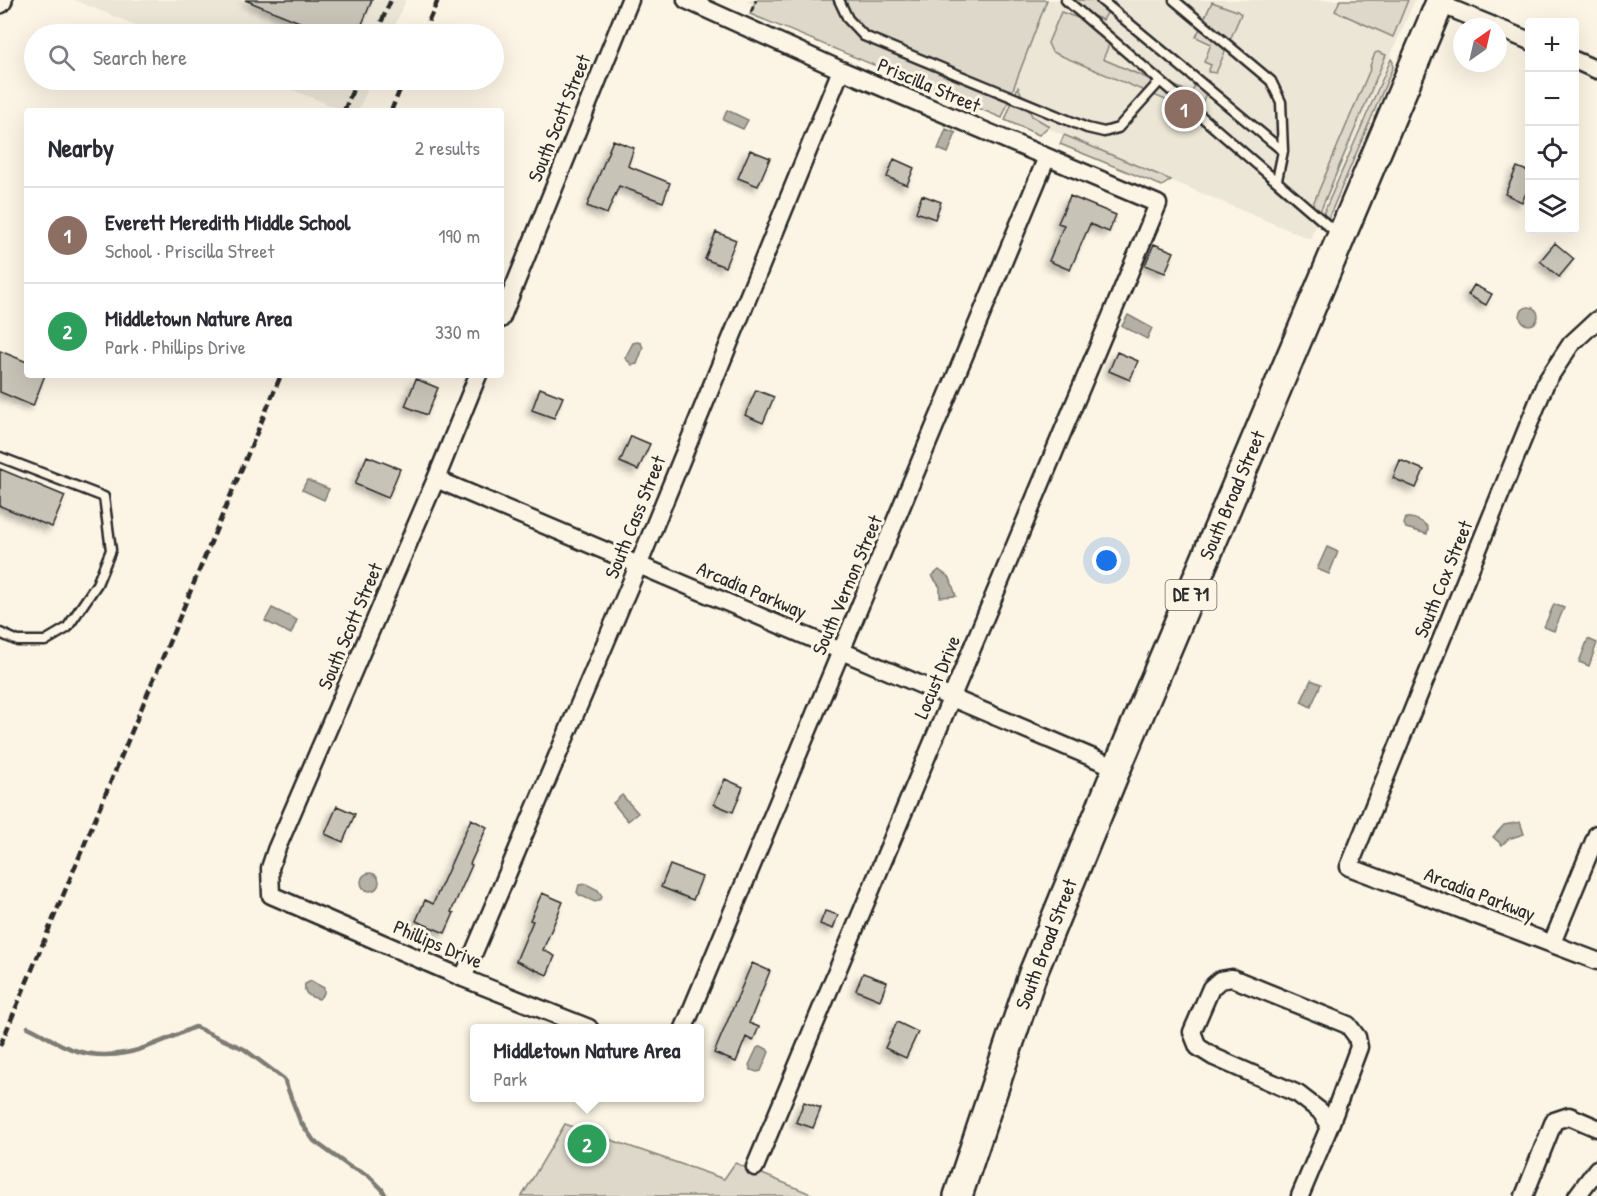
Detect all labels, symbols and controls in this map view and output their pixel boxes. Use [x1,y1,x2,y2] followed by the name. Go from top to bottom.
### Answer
[1453,18,1507,72] north arrow
[1525,18,1579,234] map controls
[1525,18,1579,72] button: +
[24,24,504,90] search box
[45,41,78,74] icon: search
[93,42,187,72] text: Search here
[521,49,597,185] street label: South Scott Street
[874,51,986,119] street label: Priscilla Street
[1525,72,1579,126] button: −
[1164,86,1204,132] pin: 1
[1525,126,1579,180] button: locate
[48,130,114,165] text: Nearby
[415,134,480,161] text: 2 results
[1525,180,1579,234] button: layers
[105,207,350,237] text: Everett Meredith Middle School
[64,222,71,249] text: 1
[438,222,480,249] text: 190 m
[105,237,274,264] text: School · Priscilla Street
[105,303,292,333] text: Middletown Nature Area
[63,318,72,345] text: 2
[435,318,480,345] text: 330 m
[105,333,246,360] text: Park · Phillips Drive
[1192,425,1271,564] street label: South Broad Street
[598,450,672,582] street label: South Cass Street
[805,510,889,659] street label: South Vernon Street
[1407,515,1479,641] street label: South Cox Street
[1092,546,1121,575] your location
[693,554,811,625] street label: Arcadia Parkway
[311,557,389,693] street label: South Scott Street
[1166,580,1216,610] road number: DE 71
[907,631,966,723] street label: Locust Drive
[1421,860,1540,927] street label: Arcadia Parkway
[1008,874,1083,1013] street label: South Broad Street
[390,913,487,974] street label: Phillips Drive
[470,1024,704,1102] popup
[494,1035,680,1065] text: Middletown Nature Area
[494,1065,527,1092] text: Park
[568,1122,606,1166] pin: 2

